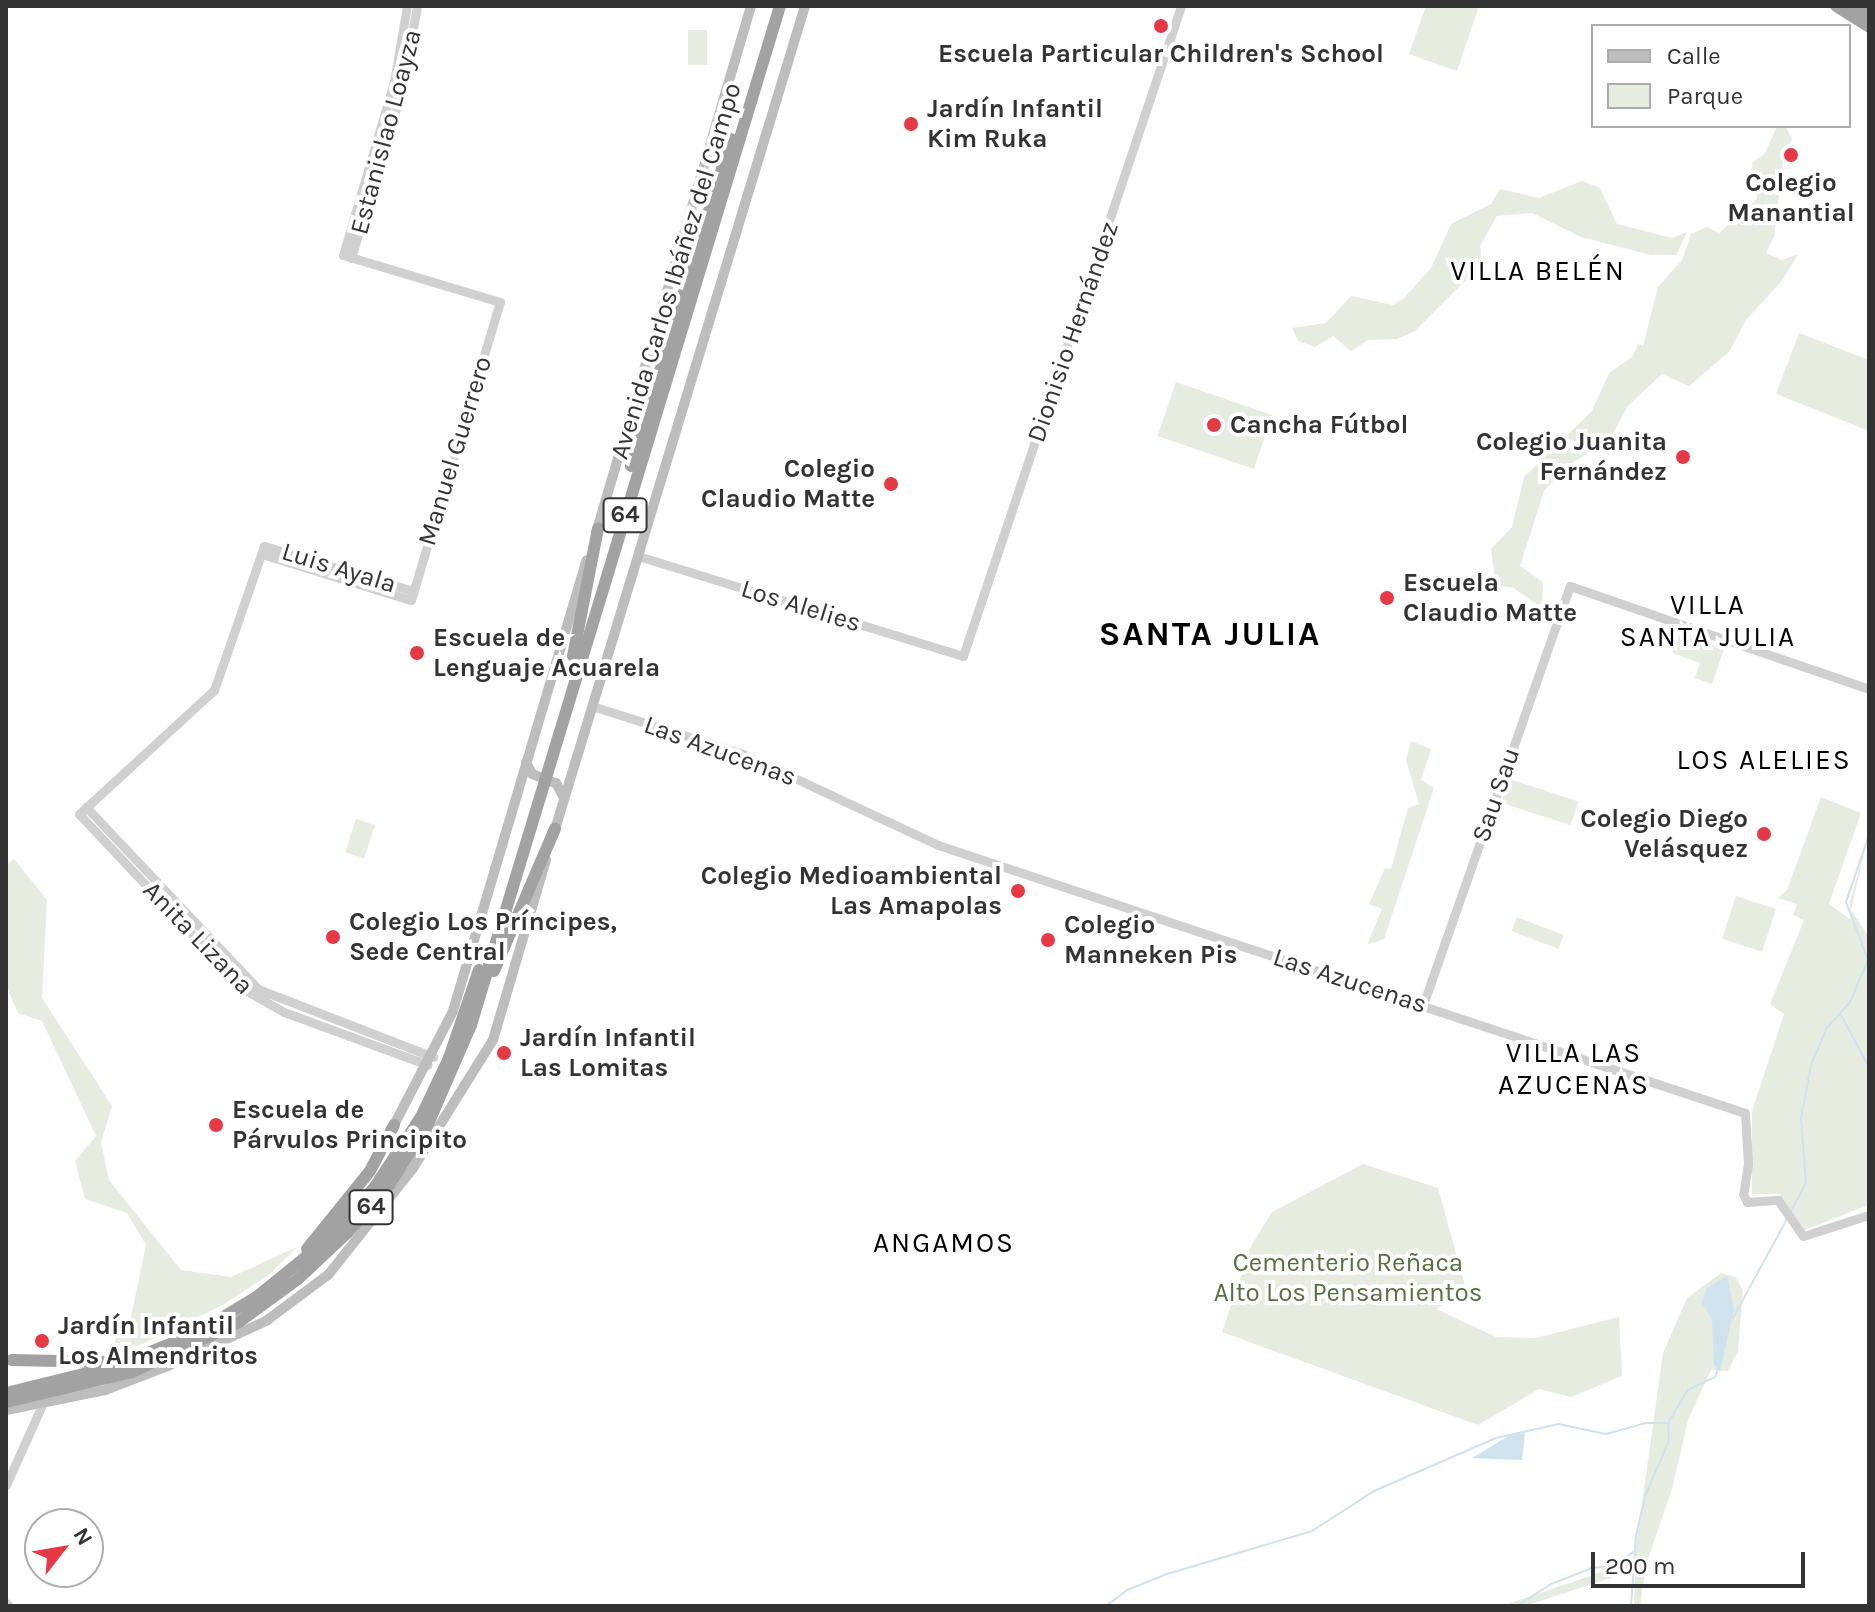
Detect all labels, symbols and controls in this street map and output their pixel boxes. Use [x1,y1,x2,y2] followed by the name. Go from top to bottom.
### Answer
[1152,17,1170,35] marker: Escuela Particular Children's School
[1591,24,1851,128] legend
[344,26,428,238] street label: Estanislao Loayza
[938,38,1384,70] place label: Escuela Particular Children's School
[1667,42,1721,70] text: Calle
[604,79,748,463] street label: Avenida Carlos Ibáñez del Campo
[1667,82,1743,110] text: Parque
[927,93,1103,154] place label: Jardín Infantil Kim Ruka
[902,115,920,133] marker: Jardín Infantil Kim Ruka
[1782,146,1800,164] marker: Colegio Manantial
[1727,167,1855,228] place label: Colegio Manantial
[1021,218,1125,446] street label: Dionisio Hernández
[1450,254,1626,288] district label: VILLA BELÉN
[411,353,499,549] street label: Manuel Guerrero
[1230,409,1408,441] place label: Cancha Fútbol
[1205,416,1223,434] marker: Cancha Fútbol
[1476,426,1667,488] place label: Colegio Juanita Fernández
[1674,448,1692,466] marker: Colegio Juanita Fernández
[701,453,875,514] place label: Colegio Claudio Matte
[882,475,900,493] marker: Colegio Claudio Matte
[601,495,649,535] road number: 64
[278,536,400,600] street label: Luis Ayala
[1403,567,1577,628] place label: Escuela Claudio Matte
[737,573,865,639] street label: Los Alelies
[1620,588,1796,654] district label: VILLA SANTA JULIA
[1378,589,1396,607] marker: Escuela Claudio Matte
[1099,615,1321,655] district label: SANTA JULIA
[433,622,660,684] place label: Escuela de Lenguaje Acuarela
[408,644,426,662] marker: Escuela de Lenguaje Acuarela
[640,709,800,793] street label: Las Azucenas
[1676,743,1852,777] district label: LOS ALELIES
[1465,744,1527,846] street label: Sau Sau
[1580,803,1748,864] place label: Colegio Diego Velásquez
[1755,825,1773,843] marker: Colegio Diego Velásquez
[701,860,1002,922] place label: Colegio Medioambiental Las Amapolas
[136,875,260,1001] street label: Anita Lizana
[1009,882,1027,900] marker: Colegio Medioambiental Las Amapolas
[349,906,617,968] place label: Colegio Los Príncipes, Sede Central
[1064,909,1237,970] place label: Colegio Manneken Pis
[324,928,342,946] marker: Colegio Los Príncipes, Sede Central
[1039,931,1057,949] marker: Colegio Manneken Pis
[1269,941,1431,1021] street label: Las Azucenas
[520,1022,696,1084] place label: Jardín Infantil Las Lomitas
[1498,1036,1650,1102] district label: VILLA LAS AZUCENAS
[495,1044,513,1062] marker: Jardín Infantil Las Lomitas
[232,1094,467,1156] place label: Escuela de Párvulos Principito
[207,1116,225,1134] marker: Escuela de Párvulos Principito
[347,1187,395,1227] road number: 64
[873,1226,1015,1260] district label: ANGAMOS
[1214,1247,1482,1308] park label: Cementerio Reñaca Alto Los Pensamientos
[58,1310,258,1372] place label: Jardín Infantil Los Almendritos
[33,1332,51,1350] marker: Jardín Infantil Los Almendritos
[24,1508,104,1588] north arrow
[68,1523,98,1550] text: N
[1595,1536,1809,1586] scale bar
[1605,1552,1676,1580] text: 200 m

